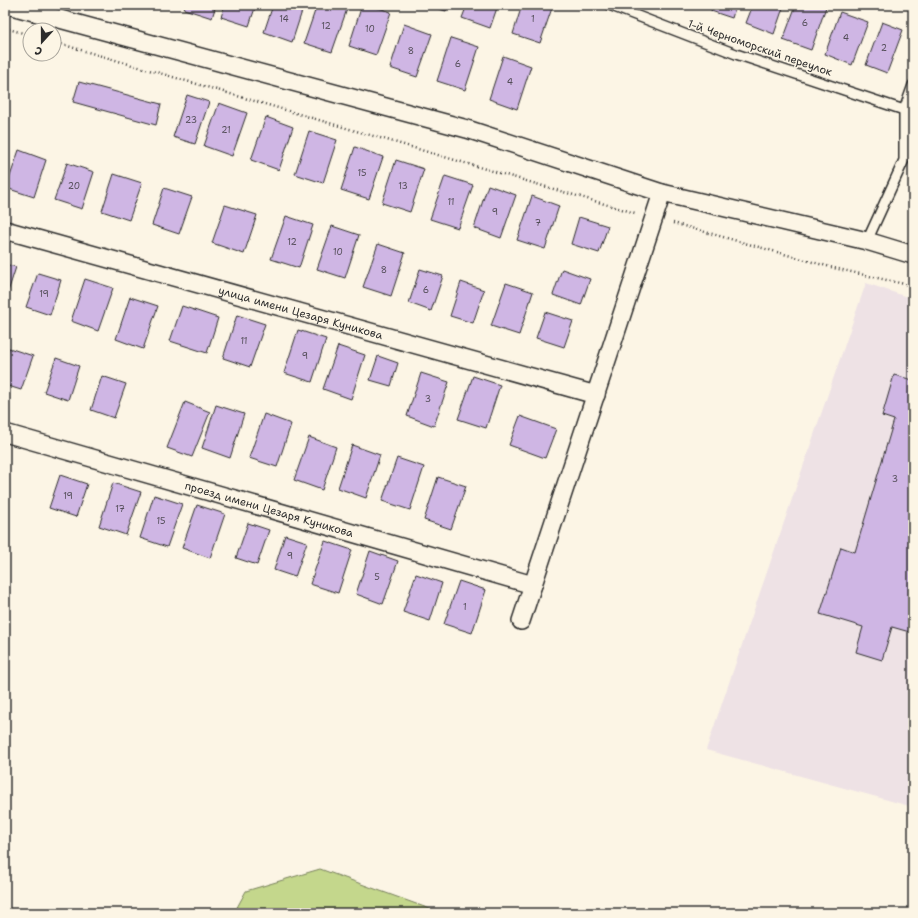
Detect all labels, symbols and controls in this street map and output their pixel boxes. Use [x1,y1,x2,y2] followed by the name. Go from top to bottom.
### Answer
[279,13,289,25] house number: 14
[531,13,535,25] house number: 1
[686,16,834,80] street label: 1-й Черноморский переулок
[802,17,808,29] house number: 6
[321,20,331,32] house number: 12
[22,22,62,62] north arrow
[365,23,375,35] house number: 10
[843,32,849,44] house number: 4
[881,42,887,54] house number: 2
[33,43,44,59] text: С
[408,45,414,57] house number: 8
[455,58,461,70] house number: 6
[507,76,513,88] house number: 4
[185,114,197,126] house number: 23
[221,124,231,136] house number: 21
[357,167,367,179] house number: 15
[68,180,80,192] house number: 20
[398,180,408,192] house number: 13
[447,196,455,208] house number: 11
[492,206,498,218] house number: 9
[535,217,541,229] house number: 7
[287,236,297,248] house number: 12
[333,246,343,258] house number: 10
[381,264,387,276] house number: 8
[217,282,385,343] street label: улица имени Цезаря Куникова
[423,284,429,296] house number: 6
[39,288,49,300] house number: 19
[240,335,248,347] house number: 11
[302,350,308,362] house number: 9
[425,393,431,405] house number: 3
[892,473,898,485] house number: 3
[183,478,355,540] street label: проезд имени Цезаря Куникова
[63,490,73,502] house number: 19
[115,503,125,515] house number: 17
[156,515,166,527] house number: 15
[287,550,293,562] house number: 9
[374,571,380,583] house number: 5
[463,601,467,613] house number: 1

